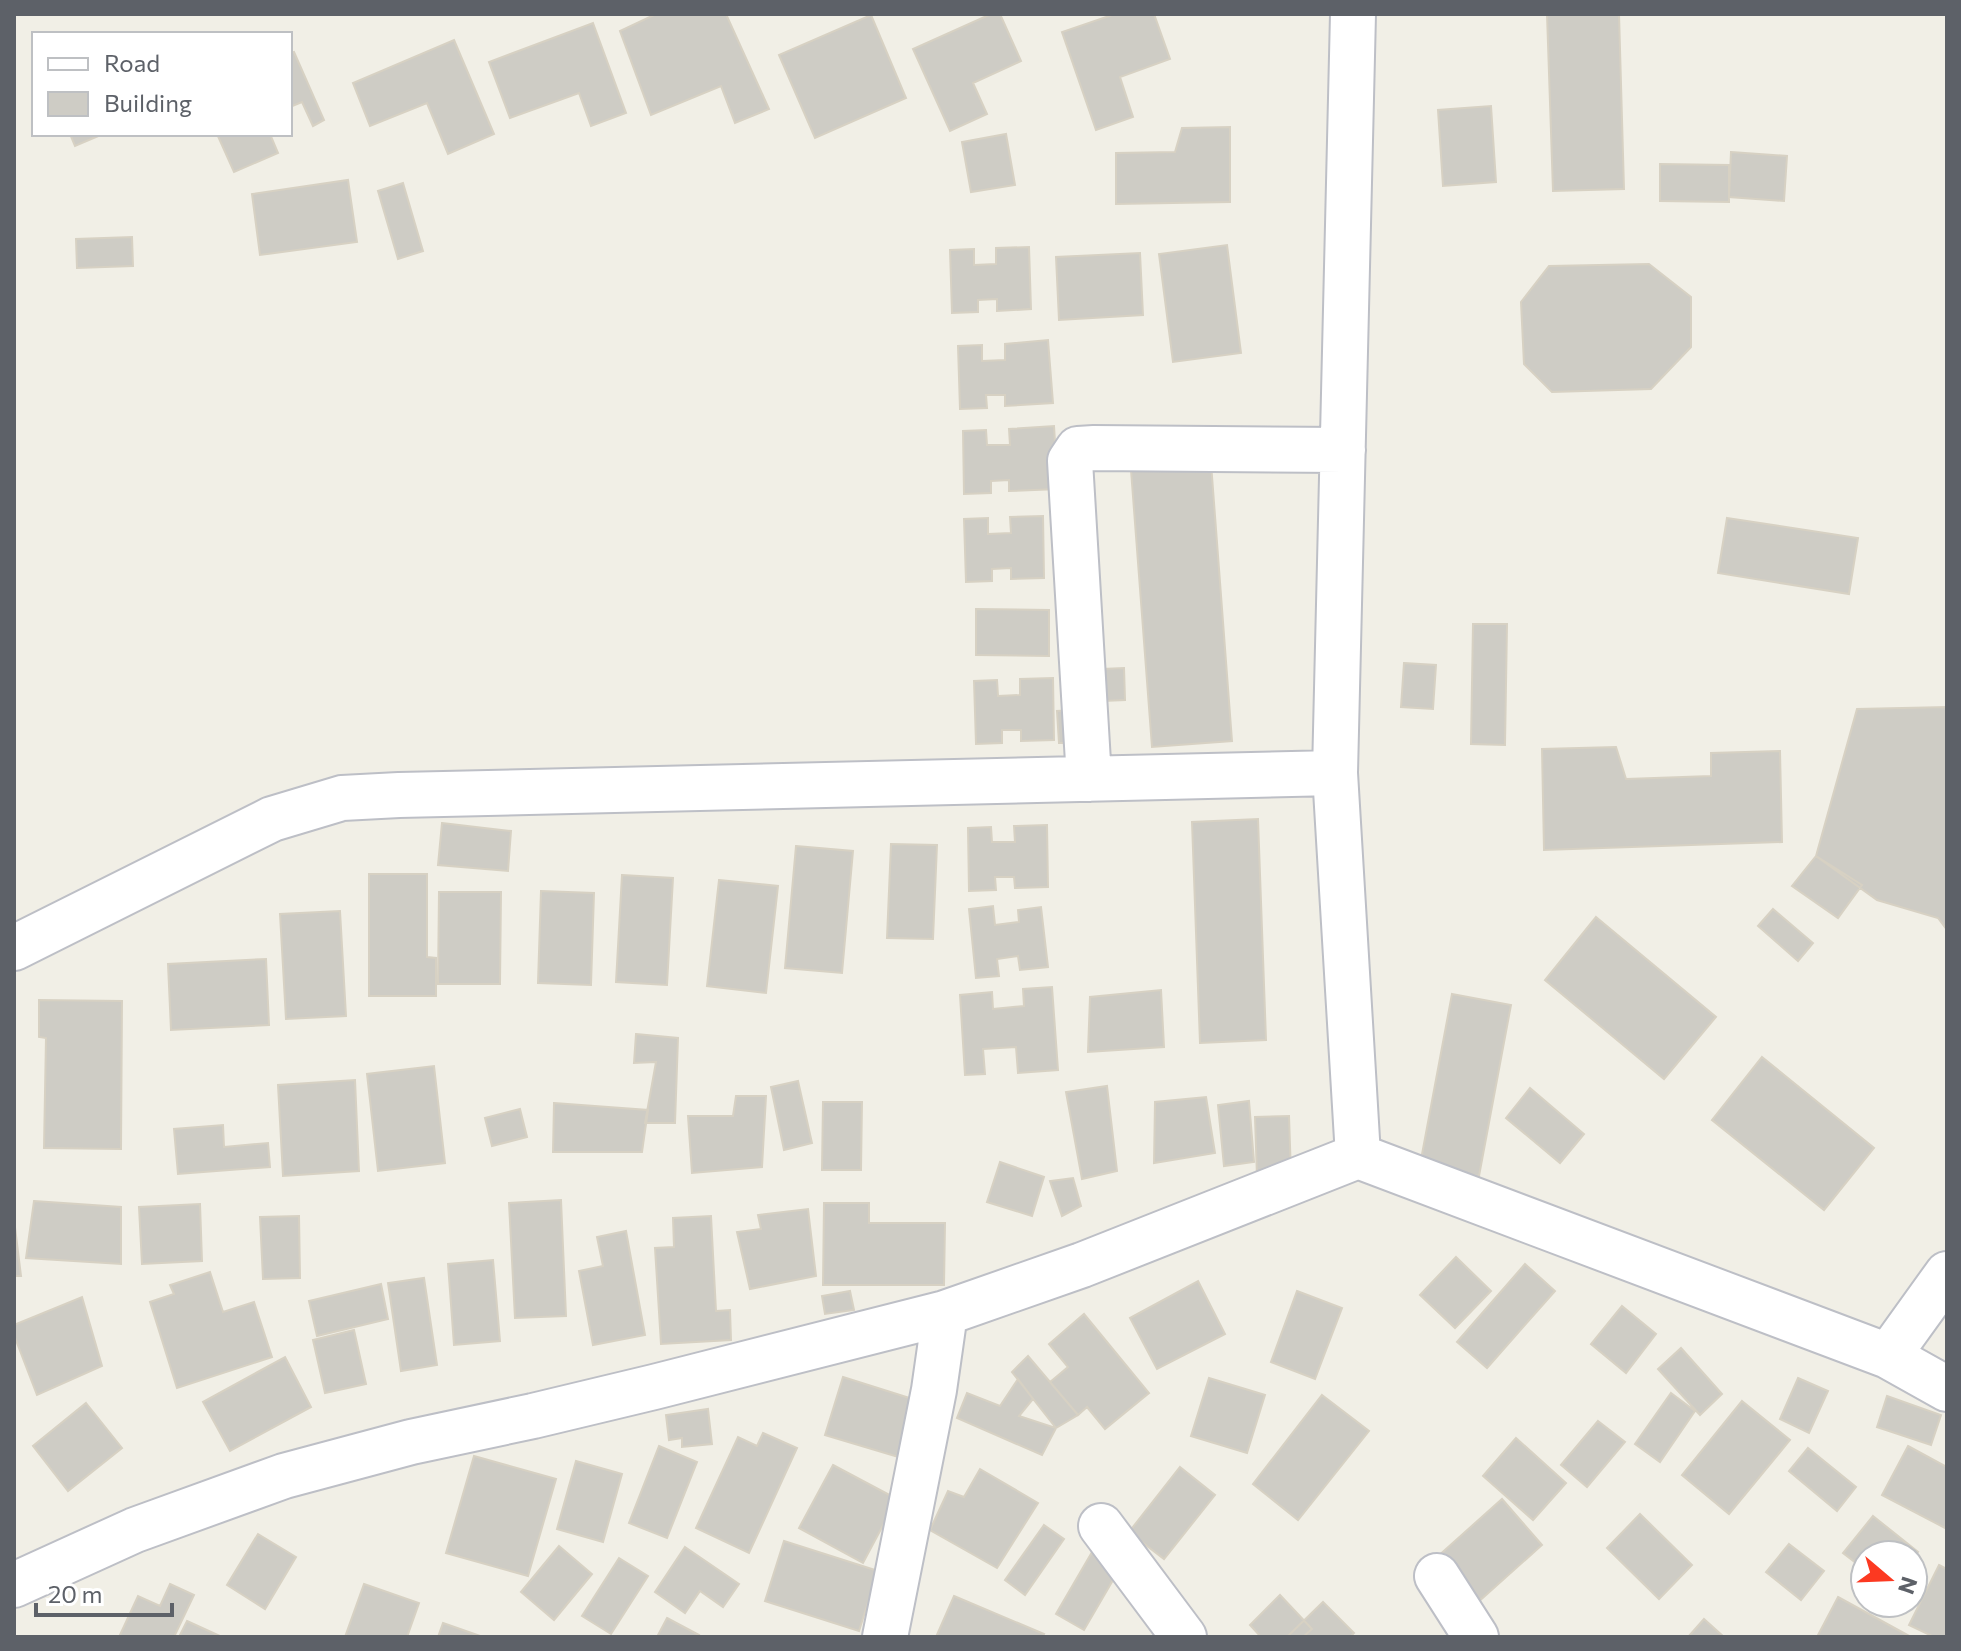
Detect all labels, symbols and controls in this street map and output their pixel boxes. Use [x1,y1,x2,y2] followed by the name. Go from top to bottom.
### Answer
[32,32,292,136] legend
[104,48,160,77] text: Road
[104,88,192,117] text: Building
[1849,1539,1929,1619] north arrow
[36,1567,172,1617] scale bar
[1893,1573,1924,1598] text: N
[48,1579,102,1608] text: 20 m

